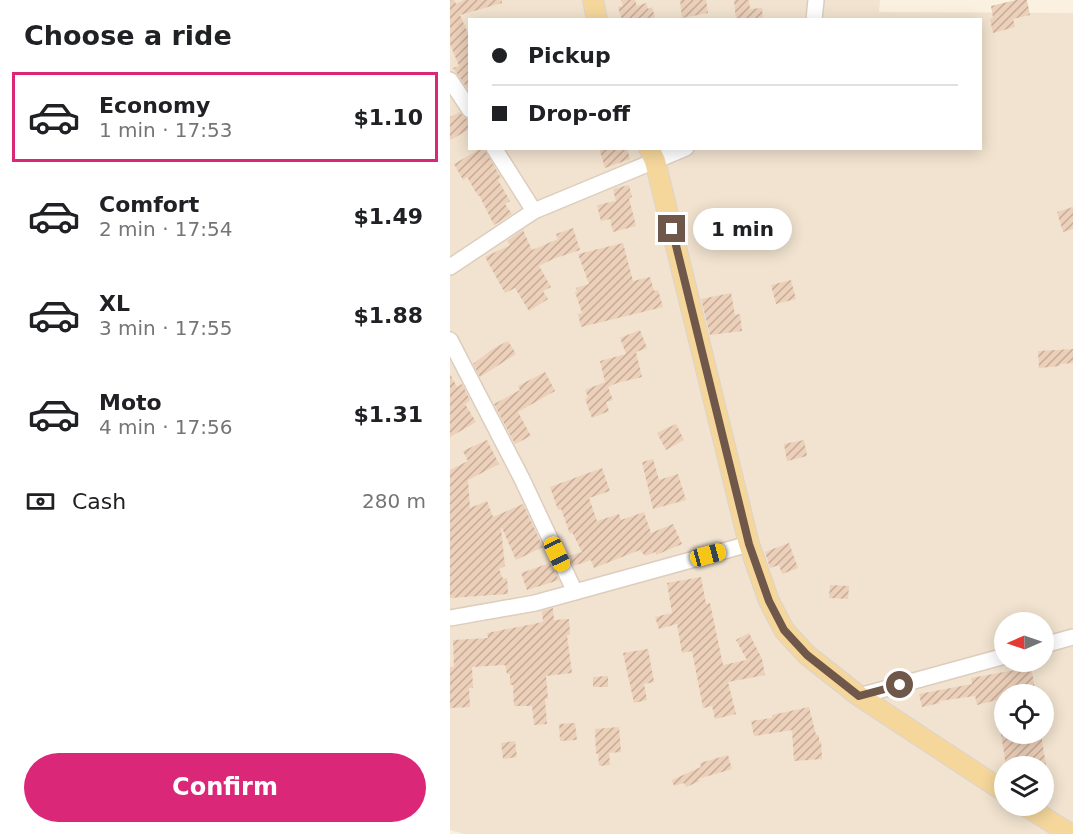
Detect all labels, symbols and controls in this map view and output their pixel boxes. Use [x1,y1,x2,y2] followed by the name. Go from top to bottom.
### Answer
[24,20,232,51] text: Choose a ride
[528,43,611,68] text: Pickup
[27,90,81,144] icon: car
[99,93,210,118] text: Economy
[528,101,630,126] text: Drop-off
[353,105,423,130] text: $1.10
[99,118,233,142] text: 1 min · 17:53
[27,189,81,243] icon: car
[99,192,199,217] text: Comfort
[353,204,423,229] text: $1.49
[693,208,792,250] callout: 1 min
[658,215,685,242] route end
[99,217,233,241] text: 2 min · 17:54
[711,217,774,241] text: 1 min
[27,288,81,342] icon: car
[99,291,130,316] text: XL
[353,303,423,328] text: $1.88
[99,316,233,340] text: 3 min · 17:55
[27,387,81,441] icon: car
[99,390,162,415] text: Moto
[353,402,423,427] text: $1.31
[99,415,233,439] text: 4 min · 17:56
[24,485,57,518] icon: cash
[72,489,126,514] text: Cash
[362,489,426,513] text: 280 m
[541,534,573,574] car
[688,542,728,568] car
[994,612,1054,672] north arrow
[994,612,1054,816] map controls
[886,671,913,698] route start
[994,684,1054,744] button: locate
[24,753,426,822] button: Confirm
[994,756,1054,816] button: layers

